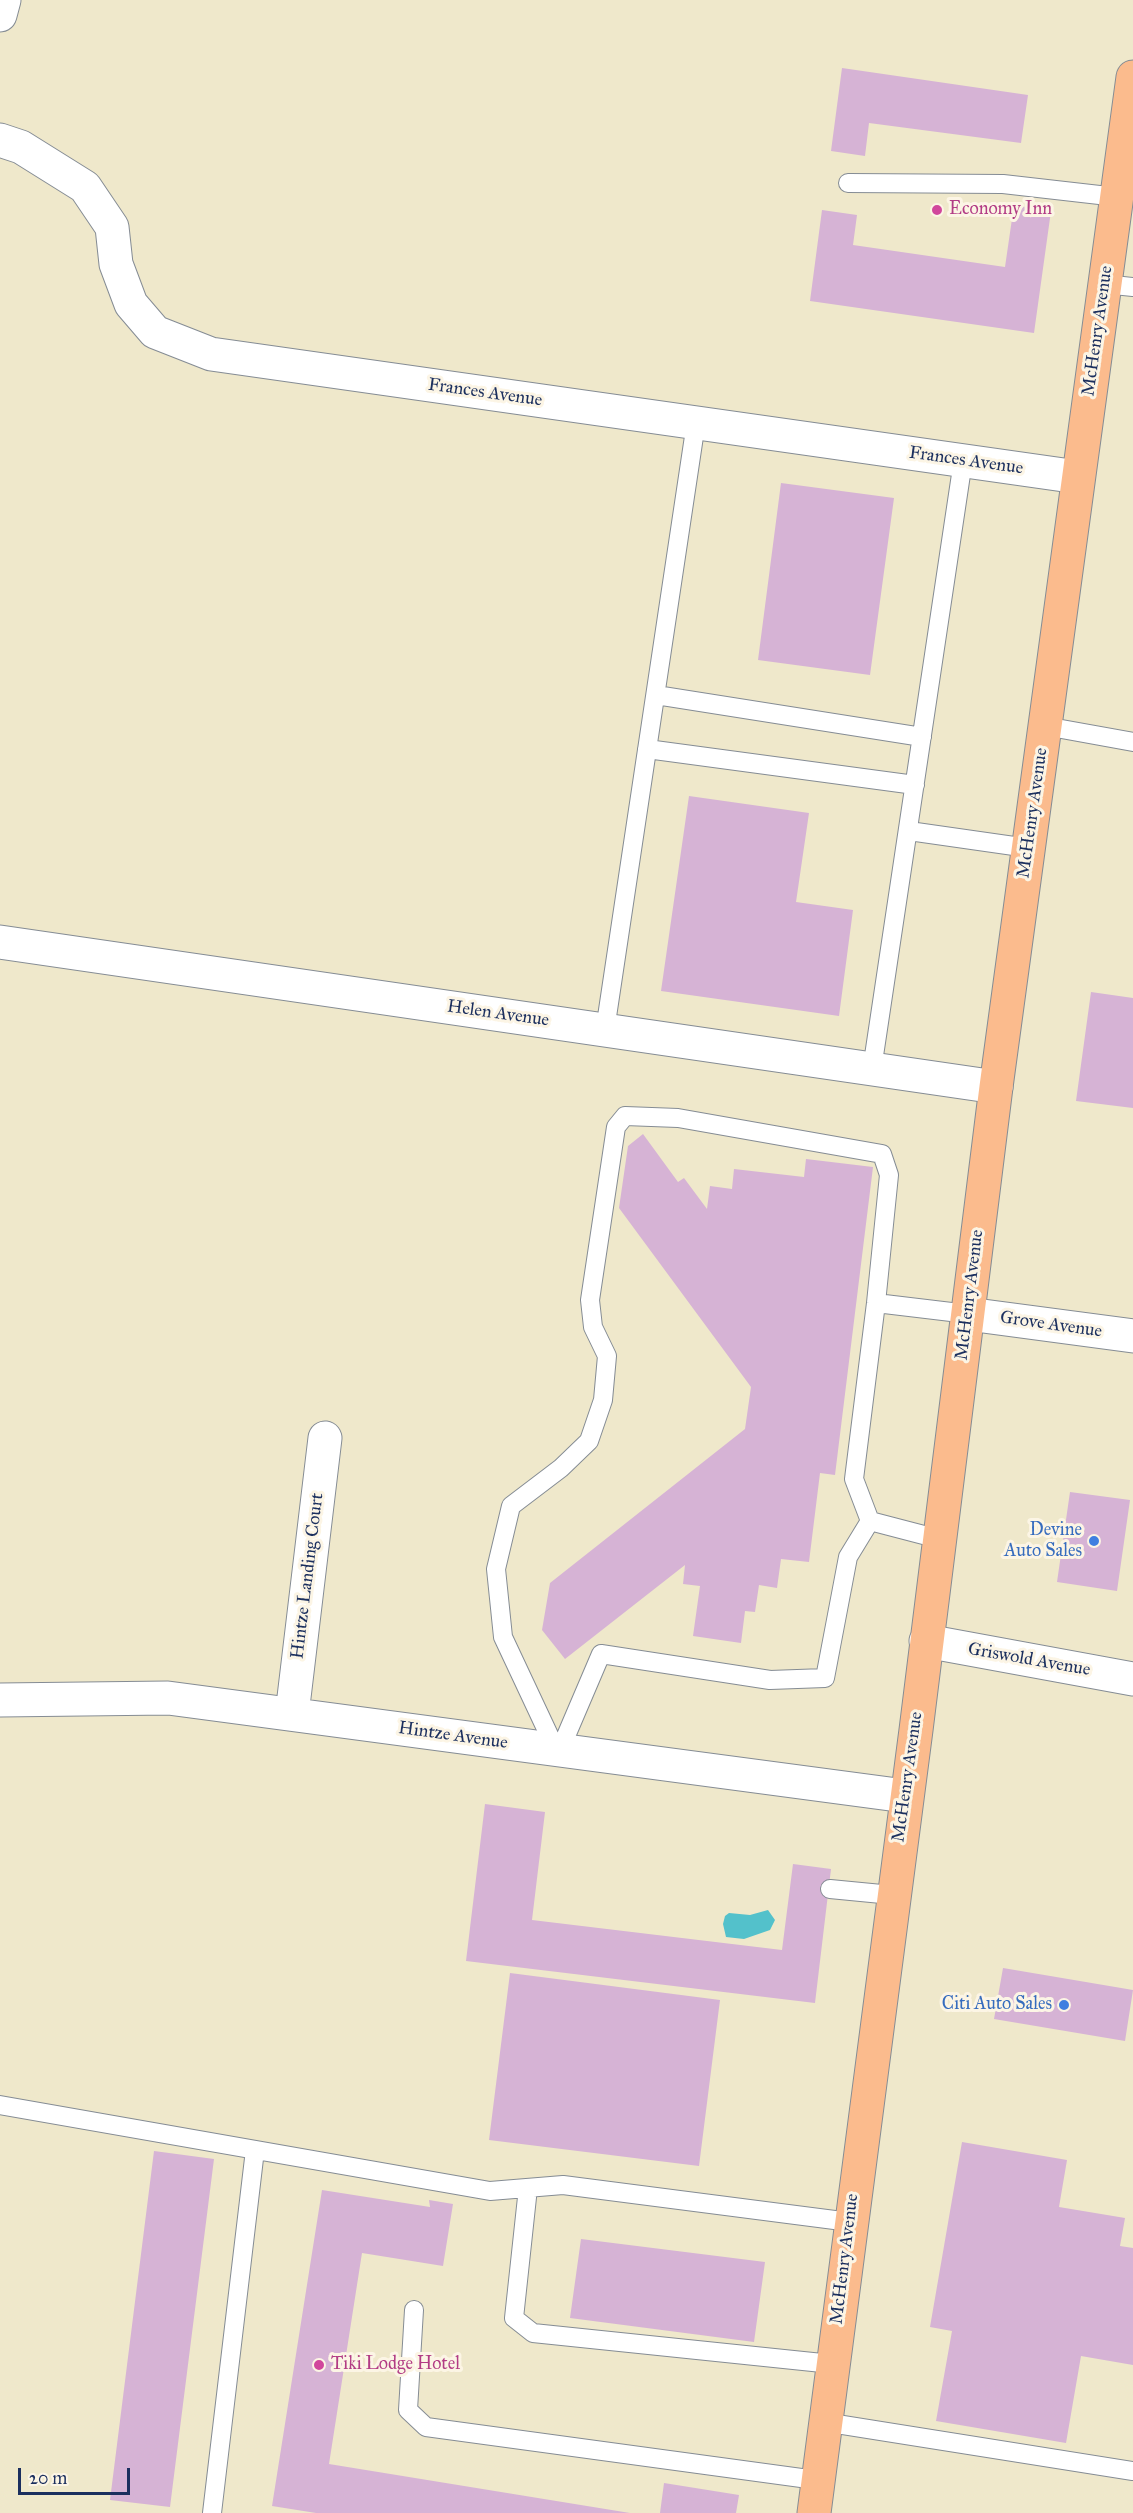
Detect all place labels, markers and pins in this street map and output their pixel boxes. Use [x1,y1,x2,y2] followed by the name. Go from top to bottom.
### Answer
[949,199,1052,221] place label: Economy Inn
[930,203,944,217] marker: Economy Inn
[1004,1520,1082,1562] place label: Devine Auto Sales
[1087,1534,1101,1548] marker: Devine Auto Sales
[942,1994,1052,2016] place label: Citi Auto Sales
[1057,1998,1071,2012] marker: Citi Auto Sales
[331,2354,460,2376] place label: Tiki Lodge Hotel
[312,2358,326,2372] marker: Tiki Lodge Hotel

